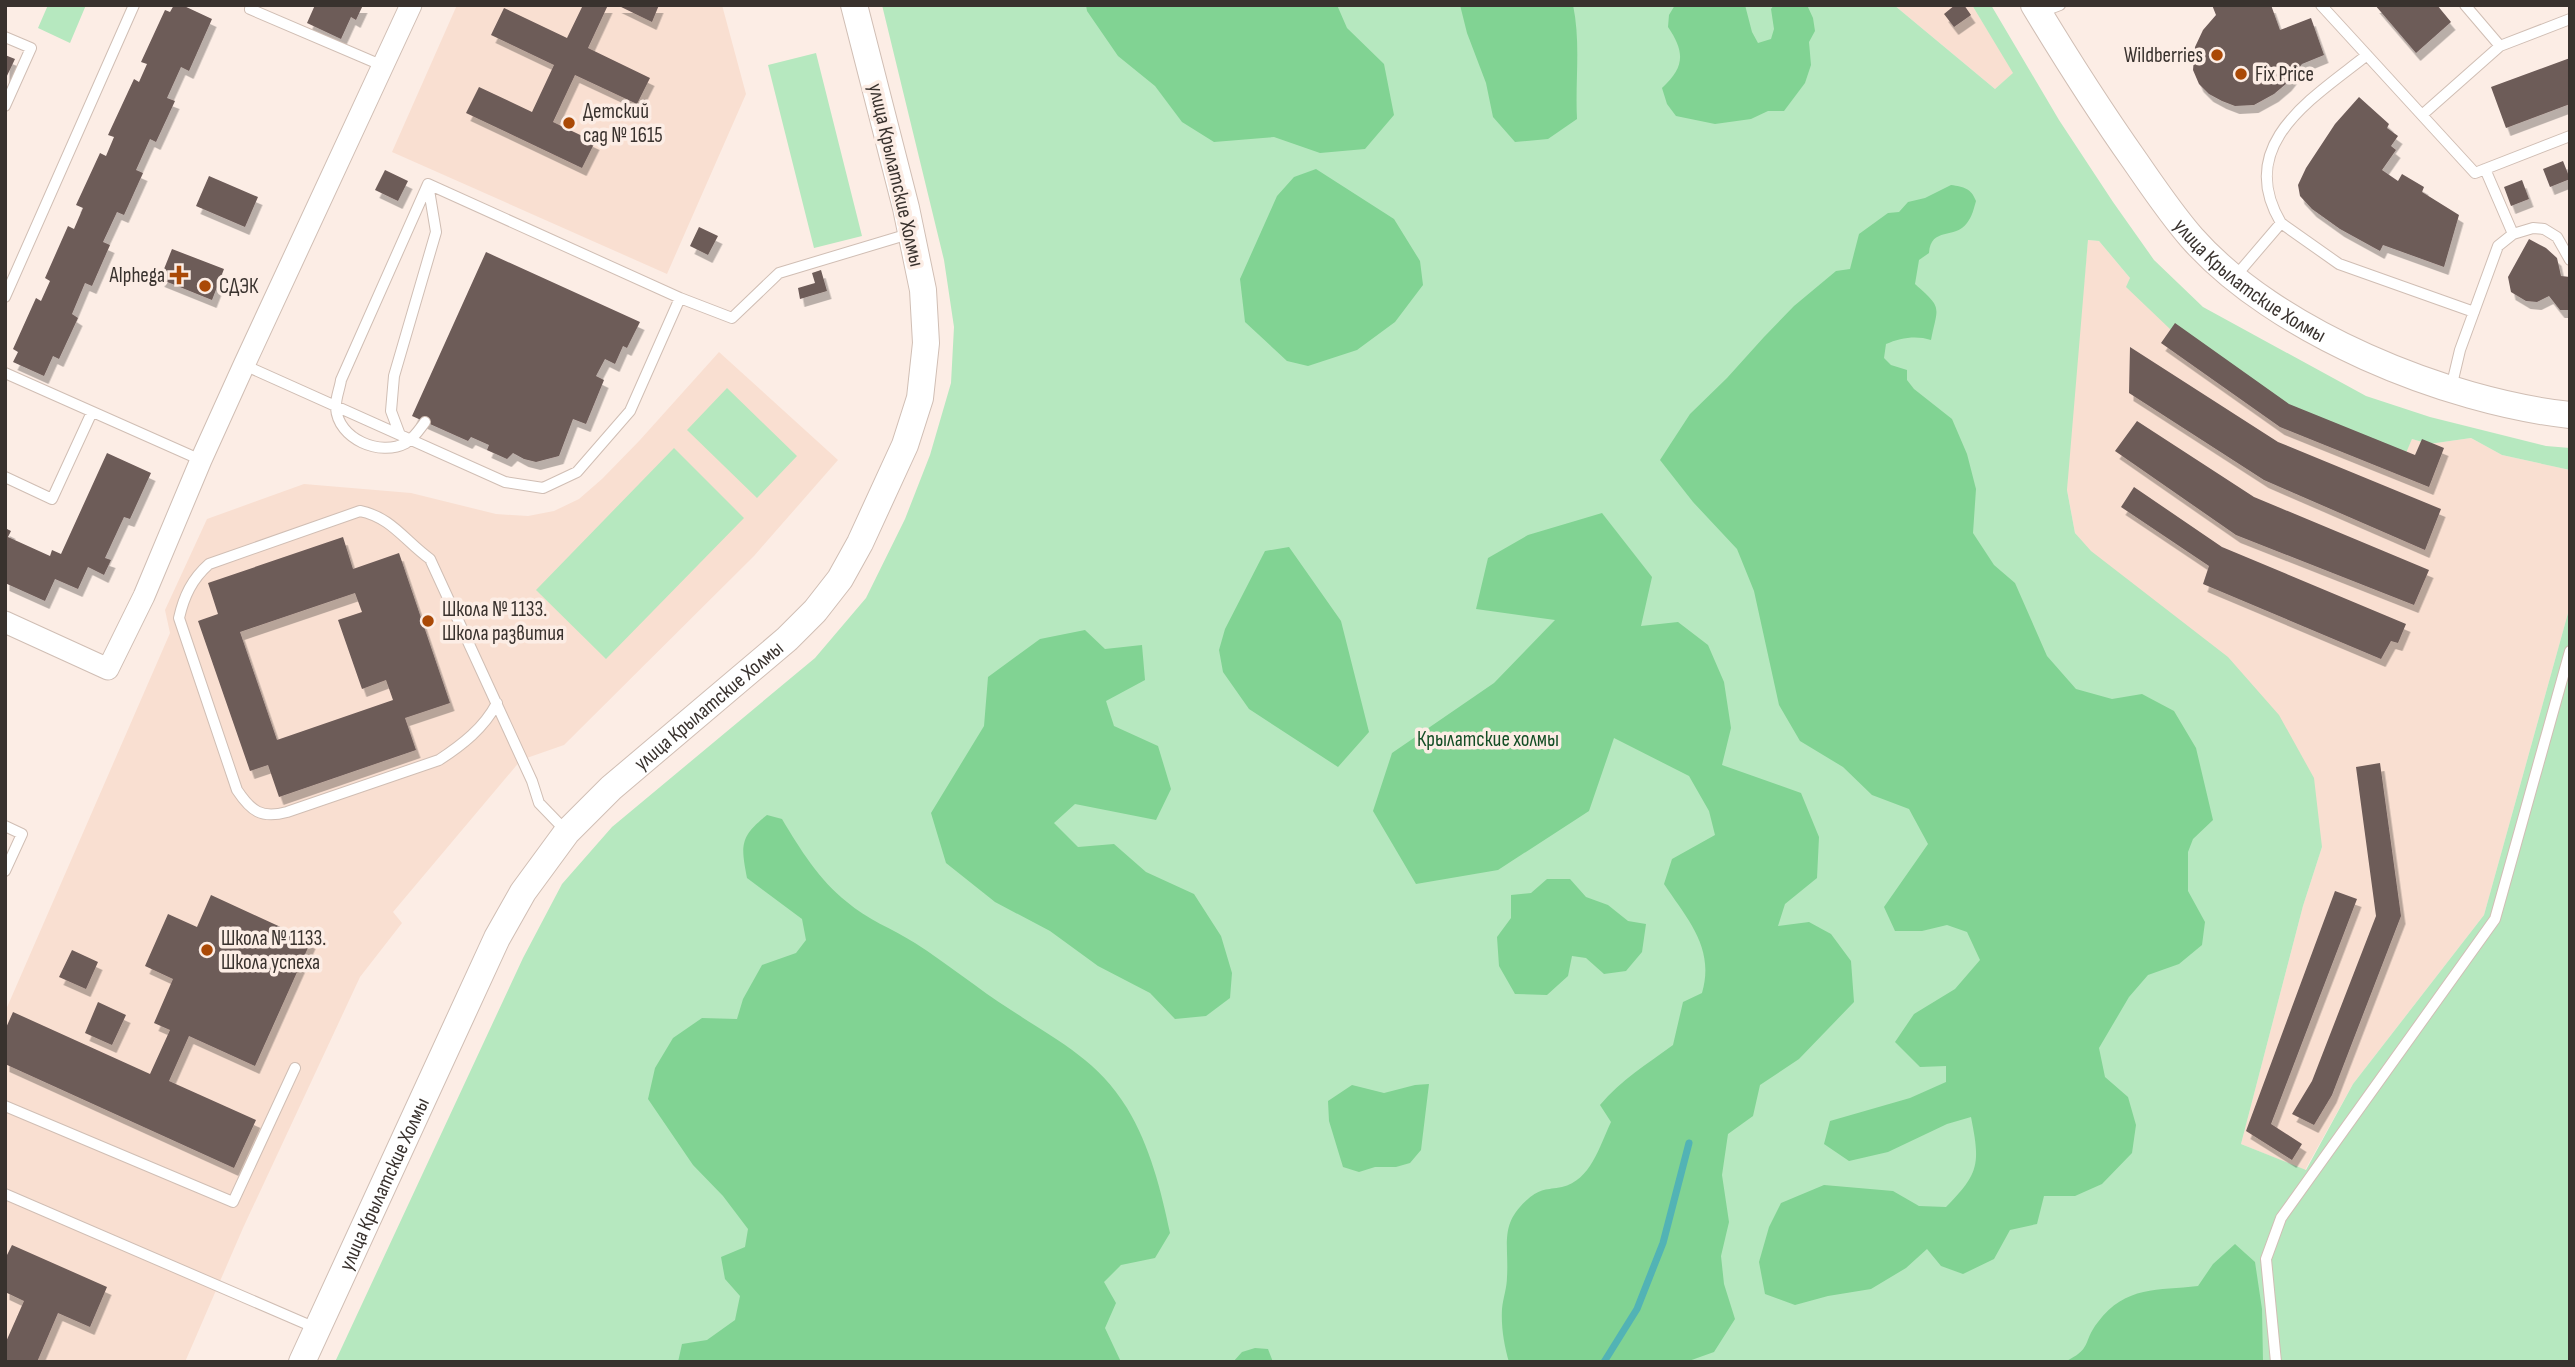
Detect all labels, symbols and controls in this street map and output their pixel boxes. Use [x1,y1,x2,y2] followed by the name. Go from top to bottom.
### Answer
[2124,43,2203,68] place label: Wildberries
[2209,47,2225,63] marker: Wildberries
[2255,62,2314,87] place label: Fix Price
[2233,66,2249,82] marker: Fix Price
[863,81,929,269] street label: улица Крылатские Холмы
[583,99,663,148] place label: Детский сад № 1615
[561,115,577,131] marker: Детский сад № 1615
[2169,214,2330,348] street label: улица Крылатские Холмы
[109,263,165,288] place label: Alphega
[171,267,187,283] marker: Alphega
[219,274,259,299] place label: СДЭК
[197,278,213,294] marker: СДЭК
[442,597,564,646] place label: Школа № 1133. Школа развития
[420,613,436,629] marker: Школа № 1133. Школа развития
[629,635,788,776] street label: улица Крылатские Холмы
[1417,727,1559,752] park label: Крылатские холмы
[221,926,326,975] place label: Школа № 1133. Школа успеха
[199,942,215,958] marker: Школа № 1133. Школа успеха
[333,1094,434,1274] street label: улица Крылатские Холмы

